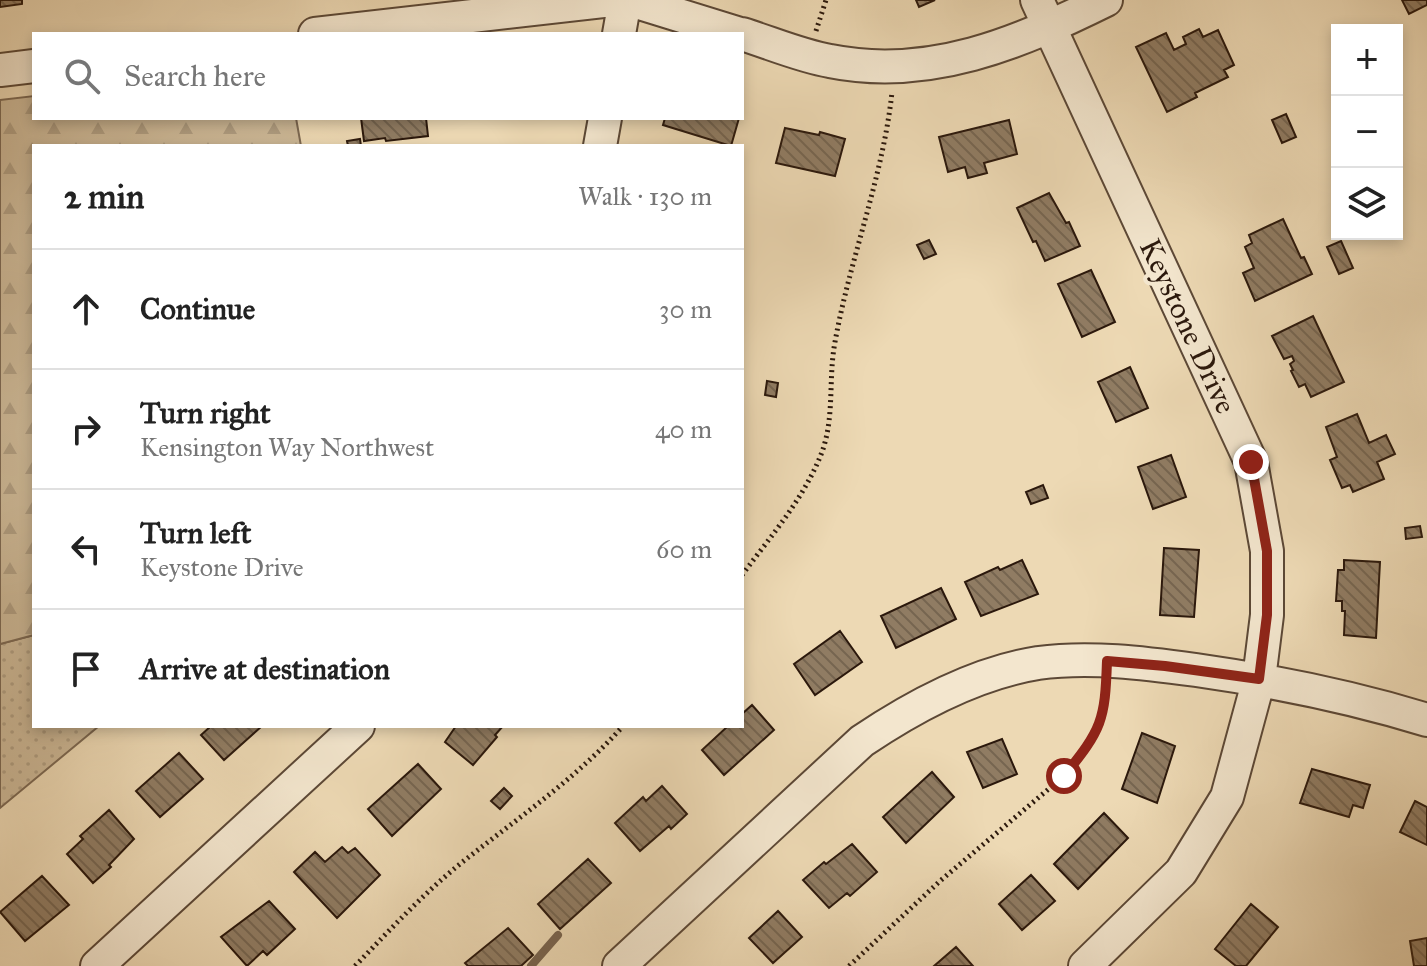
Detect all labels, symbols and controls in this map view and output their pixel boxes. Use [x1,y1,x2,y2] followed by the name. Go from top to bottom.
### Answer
[1331,24,1403,240] map controls
[1331,24,1403,96] button: +
[32,32,744,120] search box
[60,54,104,98] icon: search
[124,58,266,94] text: Search here
[1331,96,1403,168] button: −
[1331,168,1403,240] button: layers
[64,176,144,217] text: 2 min
[578,180,712,212] text: Walk · 130 m
[1132,233,1244,419] street label: Keystone Drive
[64,287,108,331] icon: ahead
[140,291,255,327] text: Continue
[659,293,712,325] text: 30 m
[140,395,271,431] text: Turn right
[64,407,108,451] icon: right
[655,413,712,445] text: 40 m
[140,431,434,463] text: Kensington Way Northwest
[1233,444,1269,480] route end
[140,515,251,551] text: Turn left
[64,527,108,571] icon: left
[656,533,712,565] text: 60 m
[140,551,304,583] text: Keystone Drive
[64,647,108,691] icon: arrive
[140,651,390,687] text: Arrive at destination
[1046,758,1082,794] route start

